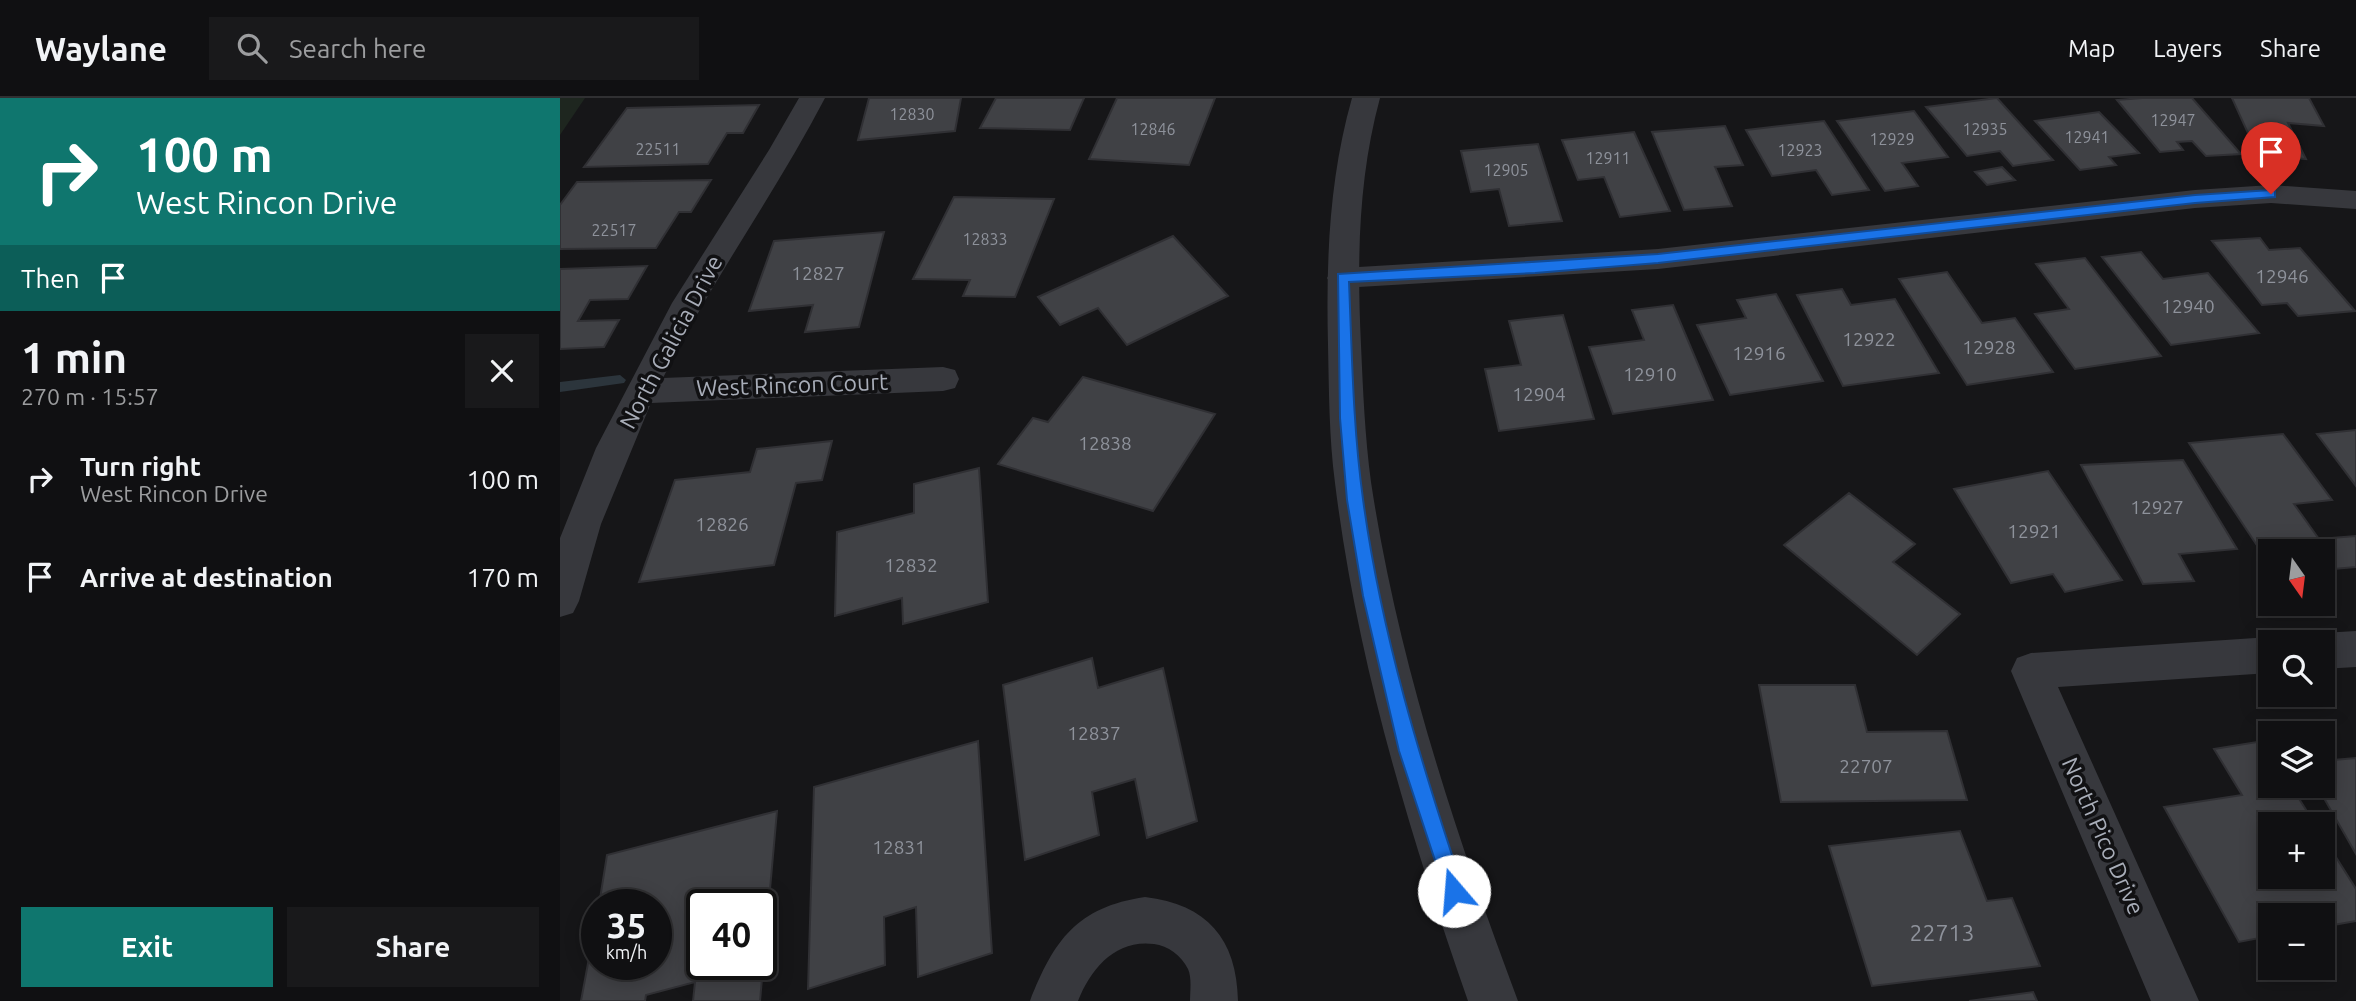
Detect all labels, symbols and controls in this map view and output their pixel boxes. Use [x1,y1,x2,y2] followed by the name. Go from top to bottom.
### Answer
[209,17,699,80] search box
[233,29,271,67] icon: search
[35,30,167,67] text: Waylane
[289,34,426,63] text: Search here
[2068,35,2115,62] text: Map
[2153,35,2222,62] text: Layers
[2260,35,2321,62] text: Share
[889,105,935,123] house number: 12830
[2150,111,2196,129] house number: 12947
[1130,120,1176,138] house number: 12846
[1962,120,2008,138] house number: 12935
[2241,122,2301,194] pin
[21,126,112,217] icon: right
[136,126,273,181] text: 100 m
[2064,128,2110,146] house number: 12941
[1869,130,1915,148] house number: 12929
[2252,133,2290,171] icon: arrive
[635,140,681,158] house number: 22511
[1777,141,1823,159] house number: 12923
[1585,149,1631,167] house number: 12911
[1483,161,1529,179] house number: 12905
[136,184,397,220] text: West Rincon Drive
[591,221,637,239] house number: 22517
[962,230,1008,248] house number: 12833
[614,251,727,433] street label: North Galicia Drive
[94,259,132,297] icon: arrive
[791,262,845,284] house number: 12827
[21,264,80,293] text: Then
[2255,265,2309,287] house number: 12946
[2161,295,2215,317] house number: 12940
[1842,328,1896,350] house number: 12922
[21,334,127,381] text: 1 min
[465,334,539,408] button: close
[1962,336,2016,358] house number: 12928
[1732,342,1786,364] house number: 12916
[1623,363,1677,385] house number: 12910
[696,369,888,400] street label: West Rincon Court
[1512,383,1566,405] house number: 12904
[21,384,159,409] text: 270 m · 15:57
[1078,432,1132,454] house number: 12838
[80,452,201,481] text: Turn right
[21,460,59,498] icon: right
[467,465,539,494] text: 100 m
[80,481,268,506] text: West Rincon Drive
[2130,496,2184,518] house number: 12927
[695,513,749,535] house number: 12826
[2007,520,2061,542] house number: 12921
[2258,539,2334,616] north arrow
[2258,539,2335,980] map controls
[884,554,938,576] house number: 12832
[21,558,59,596] icon: arrive
[80,563,333,592] text: Arrive at destination
[467,563,539,592] text: 170 m
[2258,630,2335,707] button: search
[2258,721,2335,798] button: layers
[1067,722,1121,744] house number: 12837
[2058,753,2149,918] street label: North Pico Drive
[1839,755,1893,777] house number: 22707
[2258,812,2335,889] button: +
[872,836,926,858] house number: 12831
[1417,854,1491,928] position arrow
[686,889,777,980] speed limit sign: 40
[2258,903,2335,980] button: −
[607,905,646,945] text: 35
[21,907,273,987] button: Exit
[287,907,539,987] button: Share
[1910,920,1974,945] house number: 22713
[606,942,647,962] text: km/h

